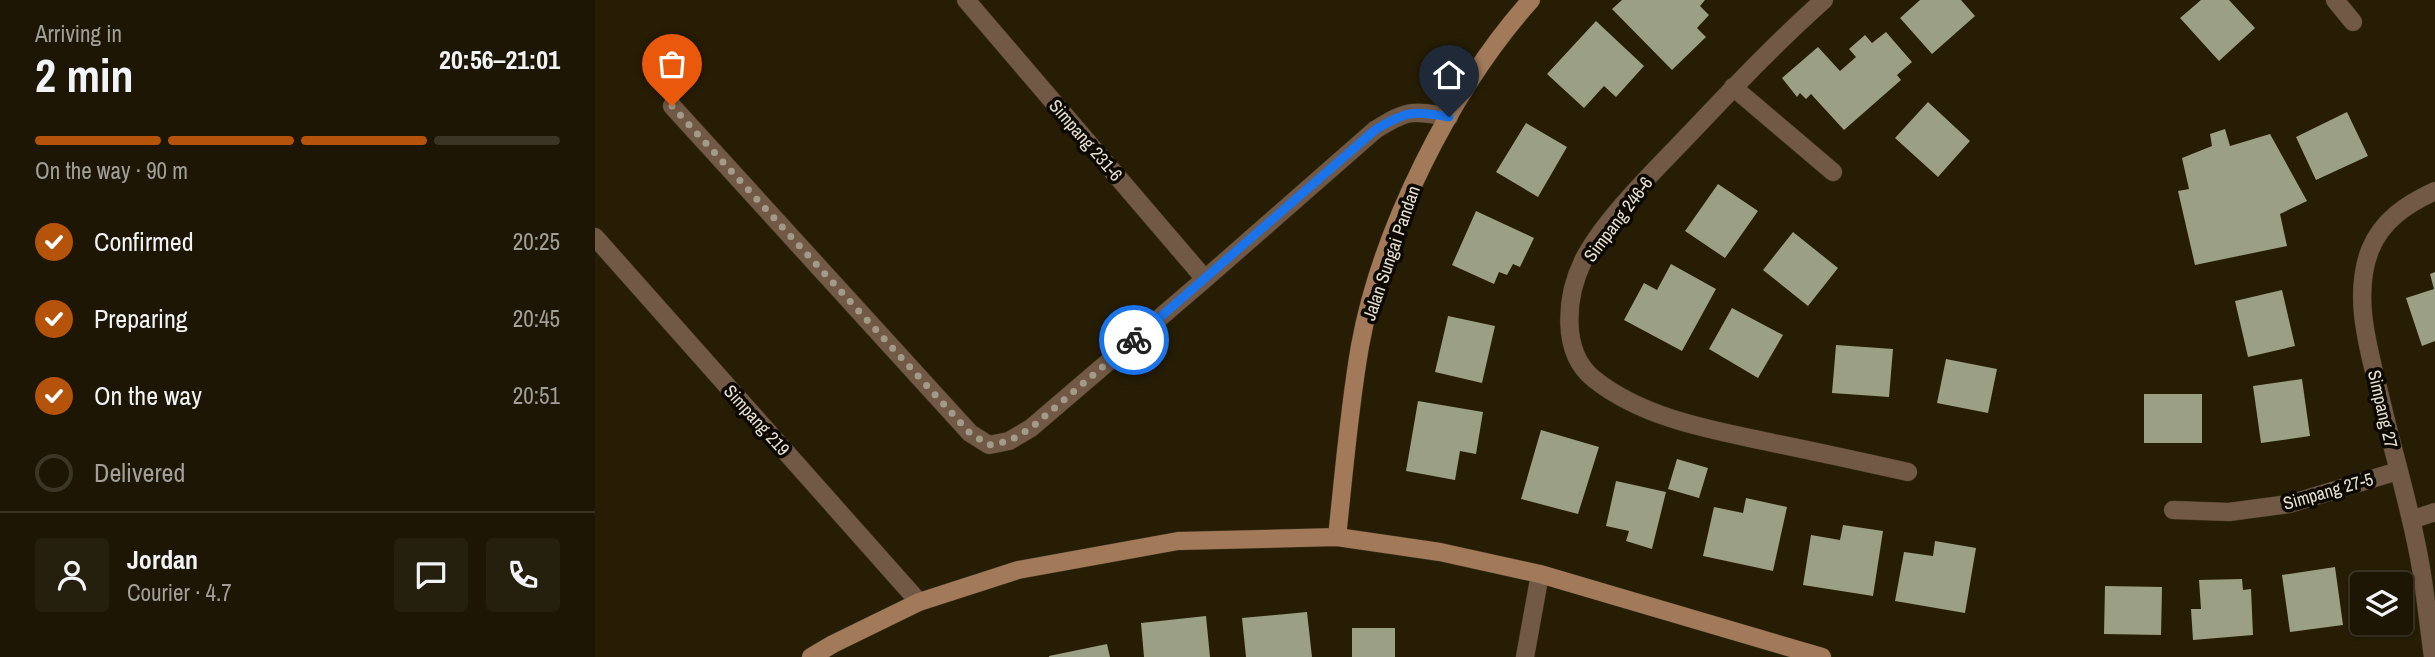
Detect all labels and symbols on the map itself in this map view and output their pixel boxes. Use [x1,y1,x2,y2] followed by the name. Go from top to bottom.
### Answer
[642,34,702,106] pin
[1419,45,1479,117] pin
[1043,94,1129,186] street label: Simpang 231-6
[1578,171,1658,267] street label: Simpang 246-6
[1356,182,1426,324] street label: Jalan Sungai Pandan
[1099,305,1169,375] courier
[2362,367,2404,451] street label: Simpang 27
[718,379,796,461] street label: Simpang 219
[2280,466,2376,516] street label: Simpang 27-5

